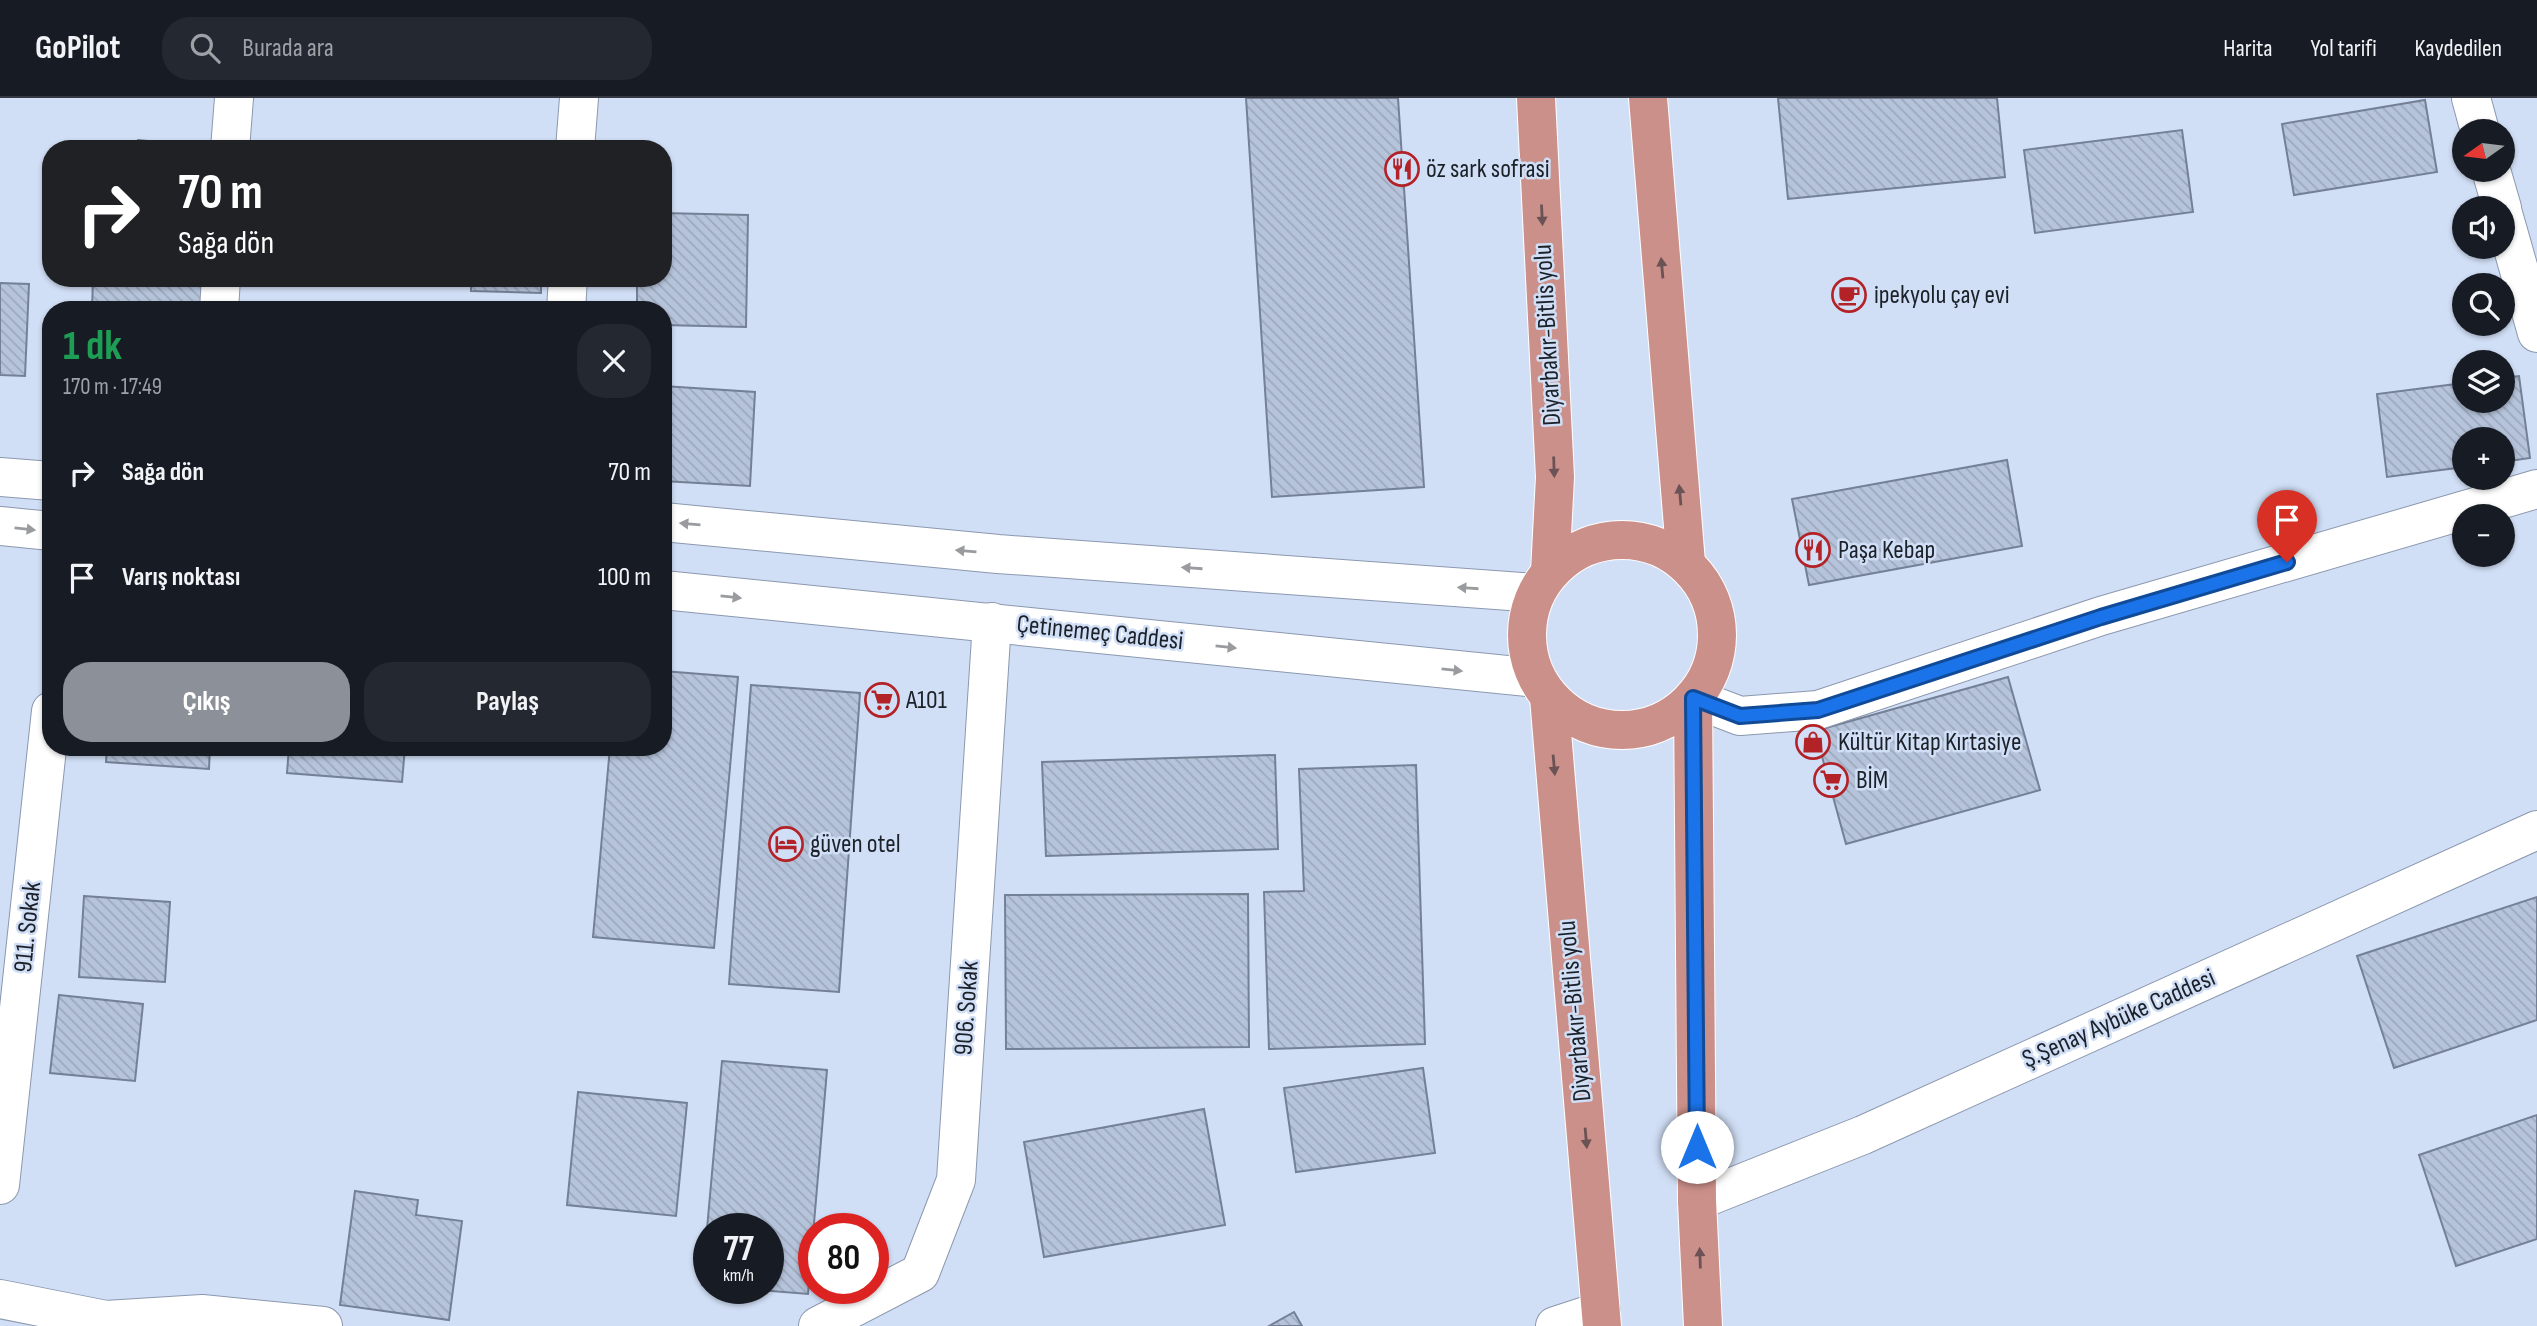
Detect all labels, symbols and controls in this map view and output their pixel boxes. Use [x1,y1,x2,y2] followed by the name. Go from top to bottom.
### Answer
[162,17,652,80] search box
[35,28,120,68] text: GoPilot
[186,29,224,67] icon: search
[242,33,334,64] text: Burada ara
[2223,34,2273,63] text: Harita
[2311,34,2377,63] text: Yol tarifi
[2415,34,2502,63] text: Kaydedilen
[2452,119,2515,182] north arrow
[2452,119,2515,567] map controls
[1383,150,1421,188] restaurant icon: öz sark sofrasi
[1426,154,1550,185] place label: öz sark sofrasi
[178,164,263,223] text: 70 m
[63,168,154,259] icon: right
[2452,196,2515,259] button: sound
[1536,204,1547,226] one-way arrow
[178,224,274,263] text: Sağa dön
[1528,244,1568,426] street label: Diyarbakır-Bitlis yolu
[1656,257,1667,279] one-way arrow
[2452,273,2515,336] button: search
[1830,276,1868,314] cafe icon: ipekyolu çay evi
[1874,280,2010,311] place label: ipekyolu çay evi
[63,321,122,372] text: 1 dk
[577,324,651,398] button: close
[2452,350,2515,413] button: layers
[63,373,162,401] text: 170 m · 17:49
[2452,427,2515,490] button: +
[63,454,101,492] icon: right
[1549,456,1560,478] one-way arrow
[122,457,204,488] text: Sağa dön
[608,457,651,488] text: 70 m
[1674,484,1685,506] one-way arrow
[2257,490,2317,562] pin
[2268,501,2306,539] icon: arrive
[2452,504,2515,567] button: −
[679,518,701,529] one-way arrow
[15,524,37,535] one-way arrow
[1794,531,1832,569] restaurant icon: Paşa Kebap
[1838,535,1935,566] place label: Paşa Kebap
[954,545,976,556] one-way arrow
[63,559,101,597] icon: arrive
[122,562,240,593] text: Varış noktası
[598,562,651,593] text: 100 m
[1181,562,1203,573] one-way arrow
[1457,582,1479,593] one-way arrow
[720,592,742,603] one-way arrow
[1015,609,1185,657] street label: Çetinemeç Caddesi
[1215,641,1237,652] one-way arrow
[63,662,350,742] button: Çıkış
[364,662,651,742] button: Paylaş
[1441,665,1463,676] one-way arrow
[863,681,901,719] supermarket icon: A101
[905,685,947,716] place label: A101
[1794,723,1832,761] shop icon: Kültür Kitap Kırtasiye
[1838,727,2021,758] place label: Kültür Kitap Kırtasiye
[1549,754,1560,776] one-way arrow
[1812,761,1850,799] supermarket icon: BİM
[1856,765,1888,796] place label: BİM
[767,825,805,863] hotel icon: güven otel
[810,829,901,860] place label: güven otel
[8,880,48,974] street label: 911. Sokak
[1552,919,1598,1103] street label: Diyarbakır-Bitlis yolu
[948,960,986,1056] street label: 906. Sokak
[2018,963,2220,1075] street label: Ş.Şenay Aybüke Caddesi
[1660,1110,1734,1184] position arrow
[1581,1127,1592,1149] one-way arrow
[798,1213,889,1304] speed limit sign: 80
[723,1228,754,1271] text: 77
[1694,1247,1705,1269] one-way arrow
[723,1265,754,1286] text: km/h

